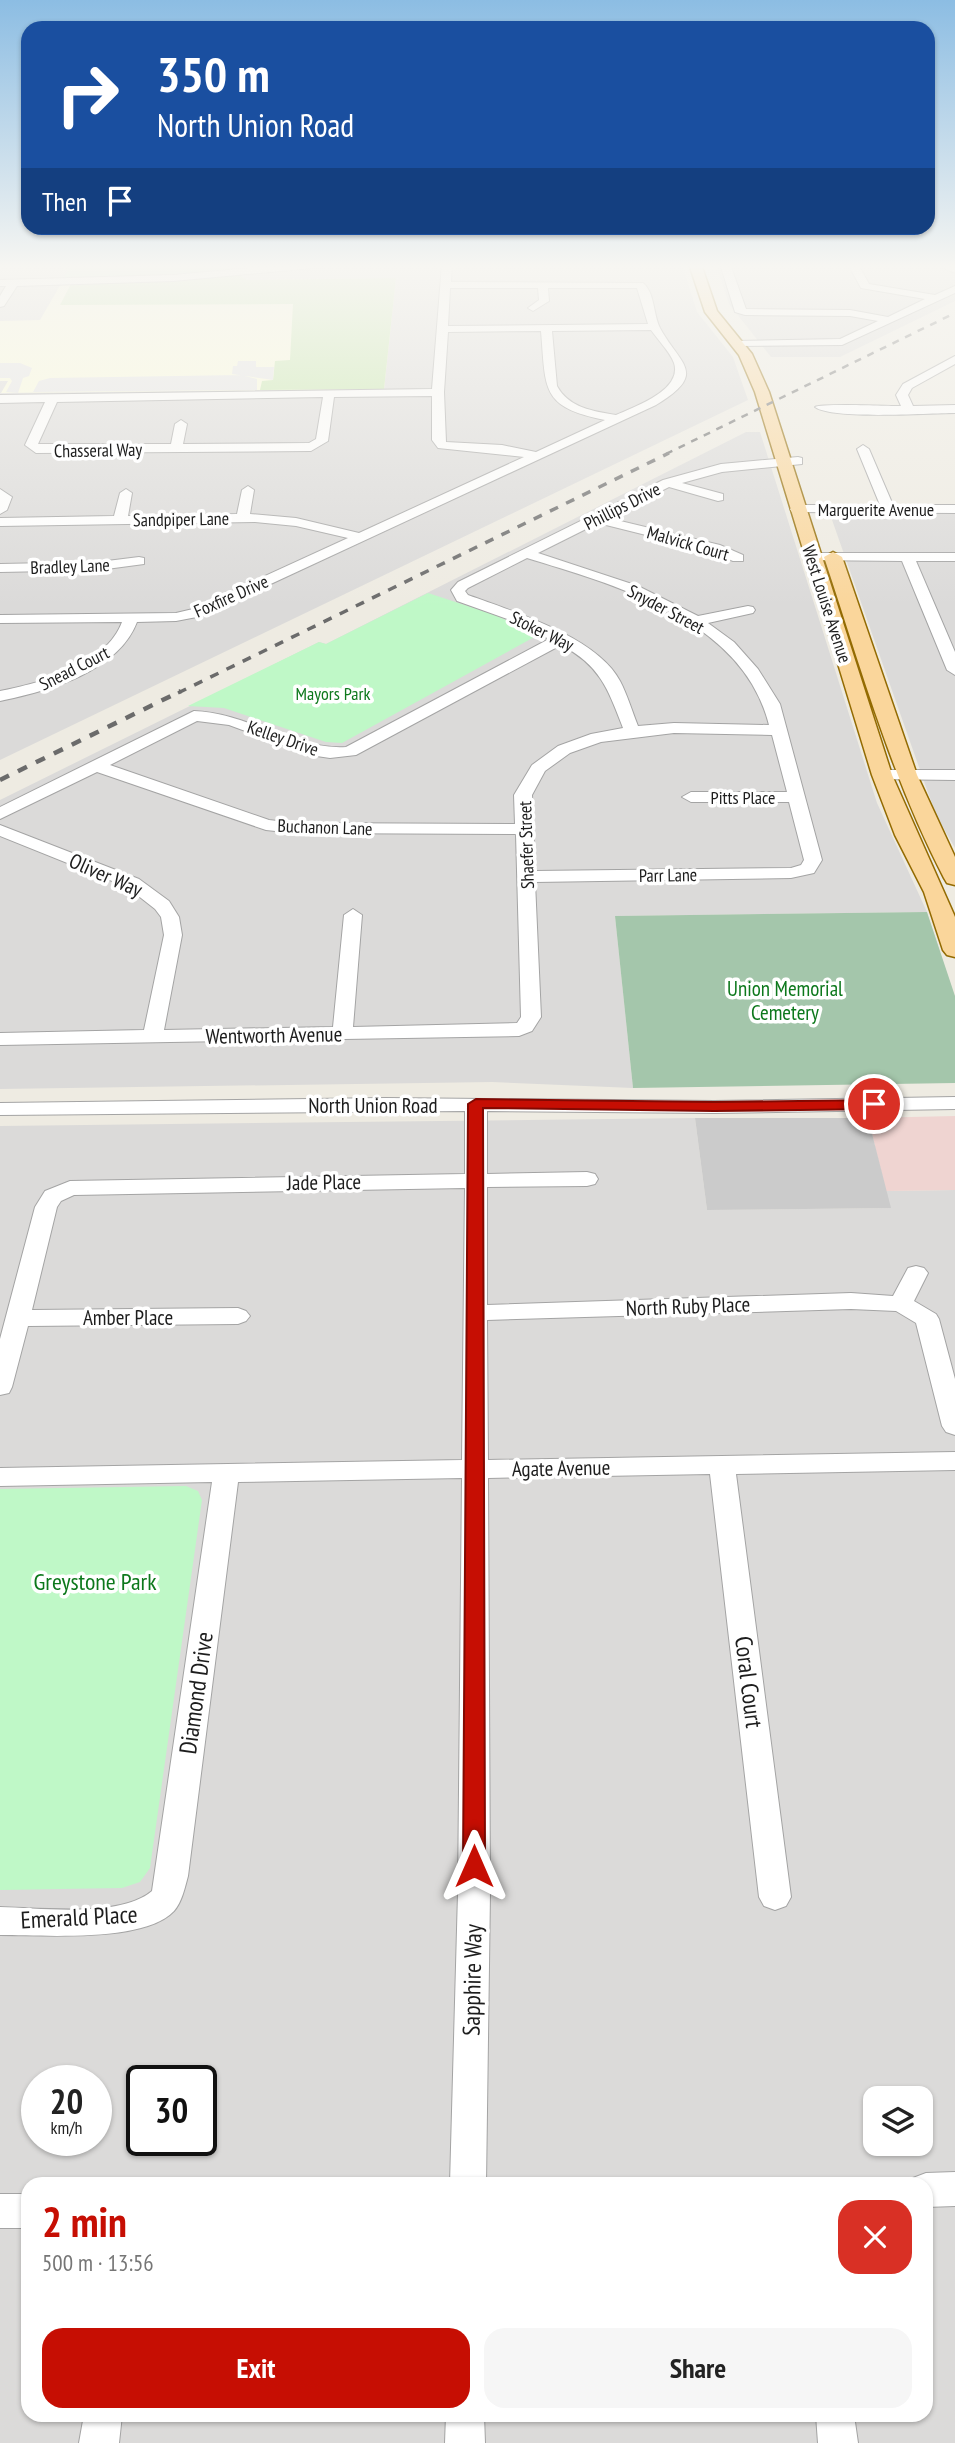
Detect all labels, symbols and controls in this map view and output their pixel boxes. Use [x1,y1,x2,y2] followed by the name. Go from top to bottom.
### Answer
[157,42,270,106] text: 350 m
[42,49,133,140] icon: right
[157,104,354,146] text: North Union Road
[101,182,139,220] icon: arrive
[42,185,87,218] text: Then
[54,438,143,462] street label: Chasseral Way
[580,477,664,535] street label: Phillips Drive
[818,498,934,521] street label: Marguerite Avenue
[133,507,229,531] street label: Sandpiper Lane
[644,520,732,566] street label: Malvick Court
[797,542,857,666] street label: West Louise Avenue
[30,553,110,579] street label: Bradley Lane
[190,569,272,623] street label: Foxfire Drive
[624,579,708,639] street label: Snyder Street
[506,606,578,656] street label: Stoker Way
[35,641,113,695] street label: Snead Court
[296,682,370,705] park label: Mayors Park
[244,715,322,761] street label: Kelley Drive
[711,786,775,809] street label: Pitts Place
[513,800,539,889] street label: Shaefer Street
[277,814,373,840] street label: Buchanon Lane
[65,847,147,903] street label: Oliver Way
[639,863,697,887] street label: Parr Lane
[727,975,843,1026] park label: Union Memorial Cemetery
[205,1020,343,1050] street label: Wentworth Avenue
[844,1074,904,1134] pin
[855,1085,893,1123] icon: arrive
[308,1092,438,1119] street label: North Union Road
[286,1168,361,1196] street label: Jade Place
[625,1290,751,1322] street label: North Ruby Place
[83,1304,173,1331] street label: Amber Place
[512,1454,610,1482] street label: Agate Avenue
[34,1566,157,1597] park label: Greystone Park
[172,1630,220,1756] street label: Diamond Drive
[728,1634,770,1730] street label: Coral Court
[437,1829,511,1903] position arrow
[20,1898,138,1936] street label: Emerald Place
[456,1924,488,2036] street label: Sapphire Way
[126,2065,217,2156] speed limit sign: 30
[50,2078,83,2124] text: 20
[863,2086,933,2156] map controls
[863,2086,933,2156] button: layers
[51,2116,82,2139] text: km/h
[42,2194,127,2249] text: 2 min
[838,2200,912,2274] button: close
[42,2248,154,2277] text: 500 m · 13:56
[42,2328,470,2408] button: Exit
[484,2328,912,2408] button: Share

